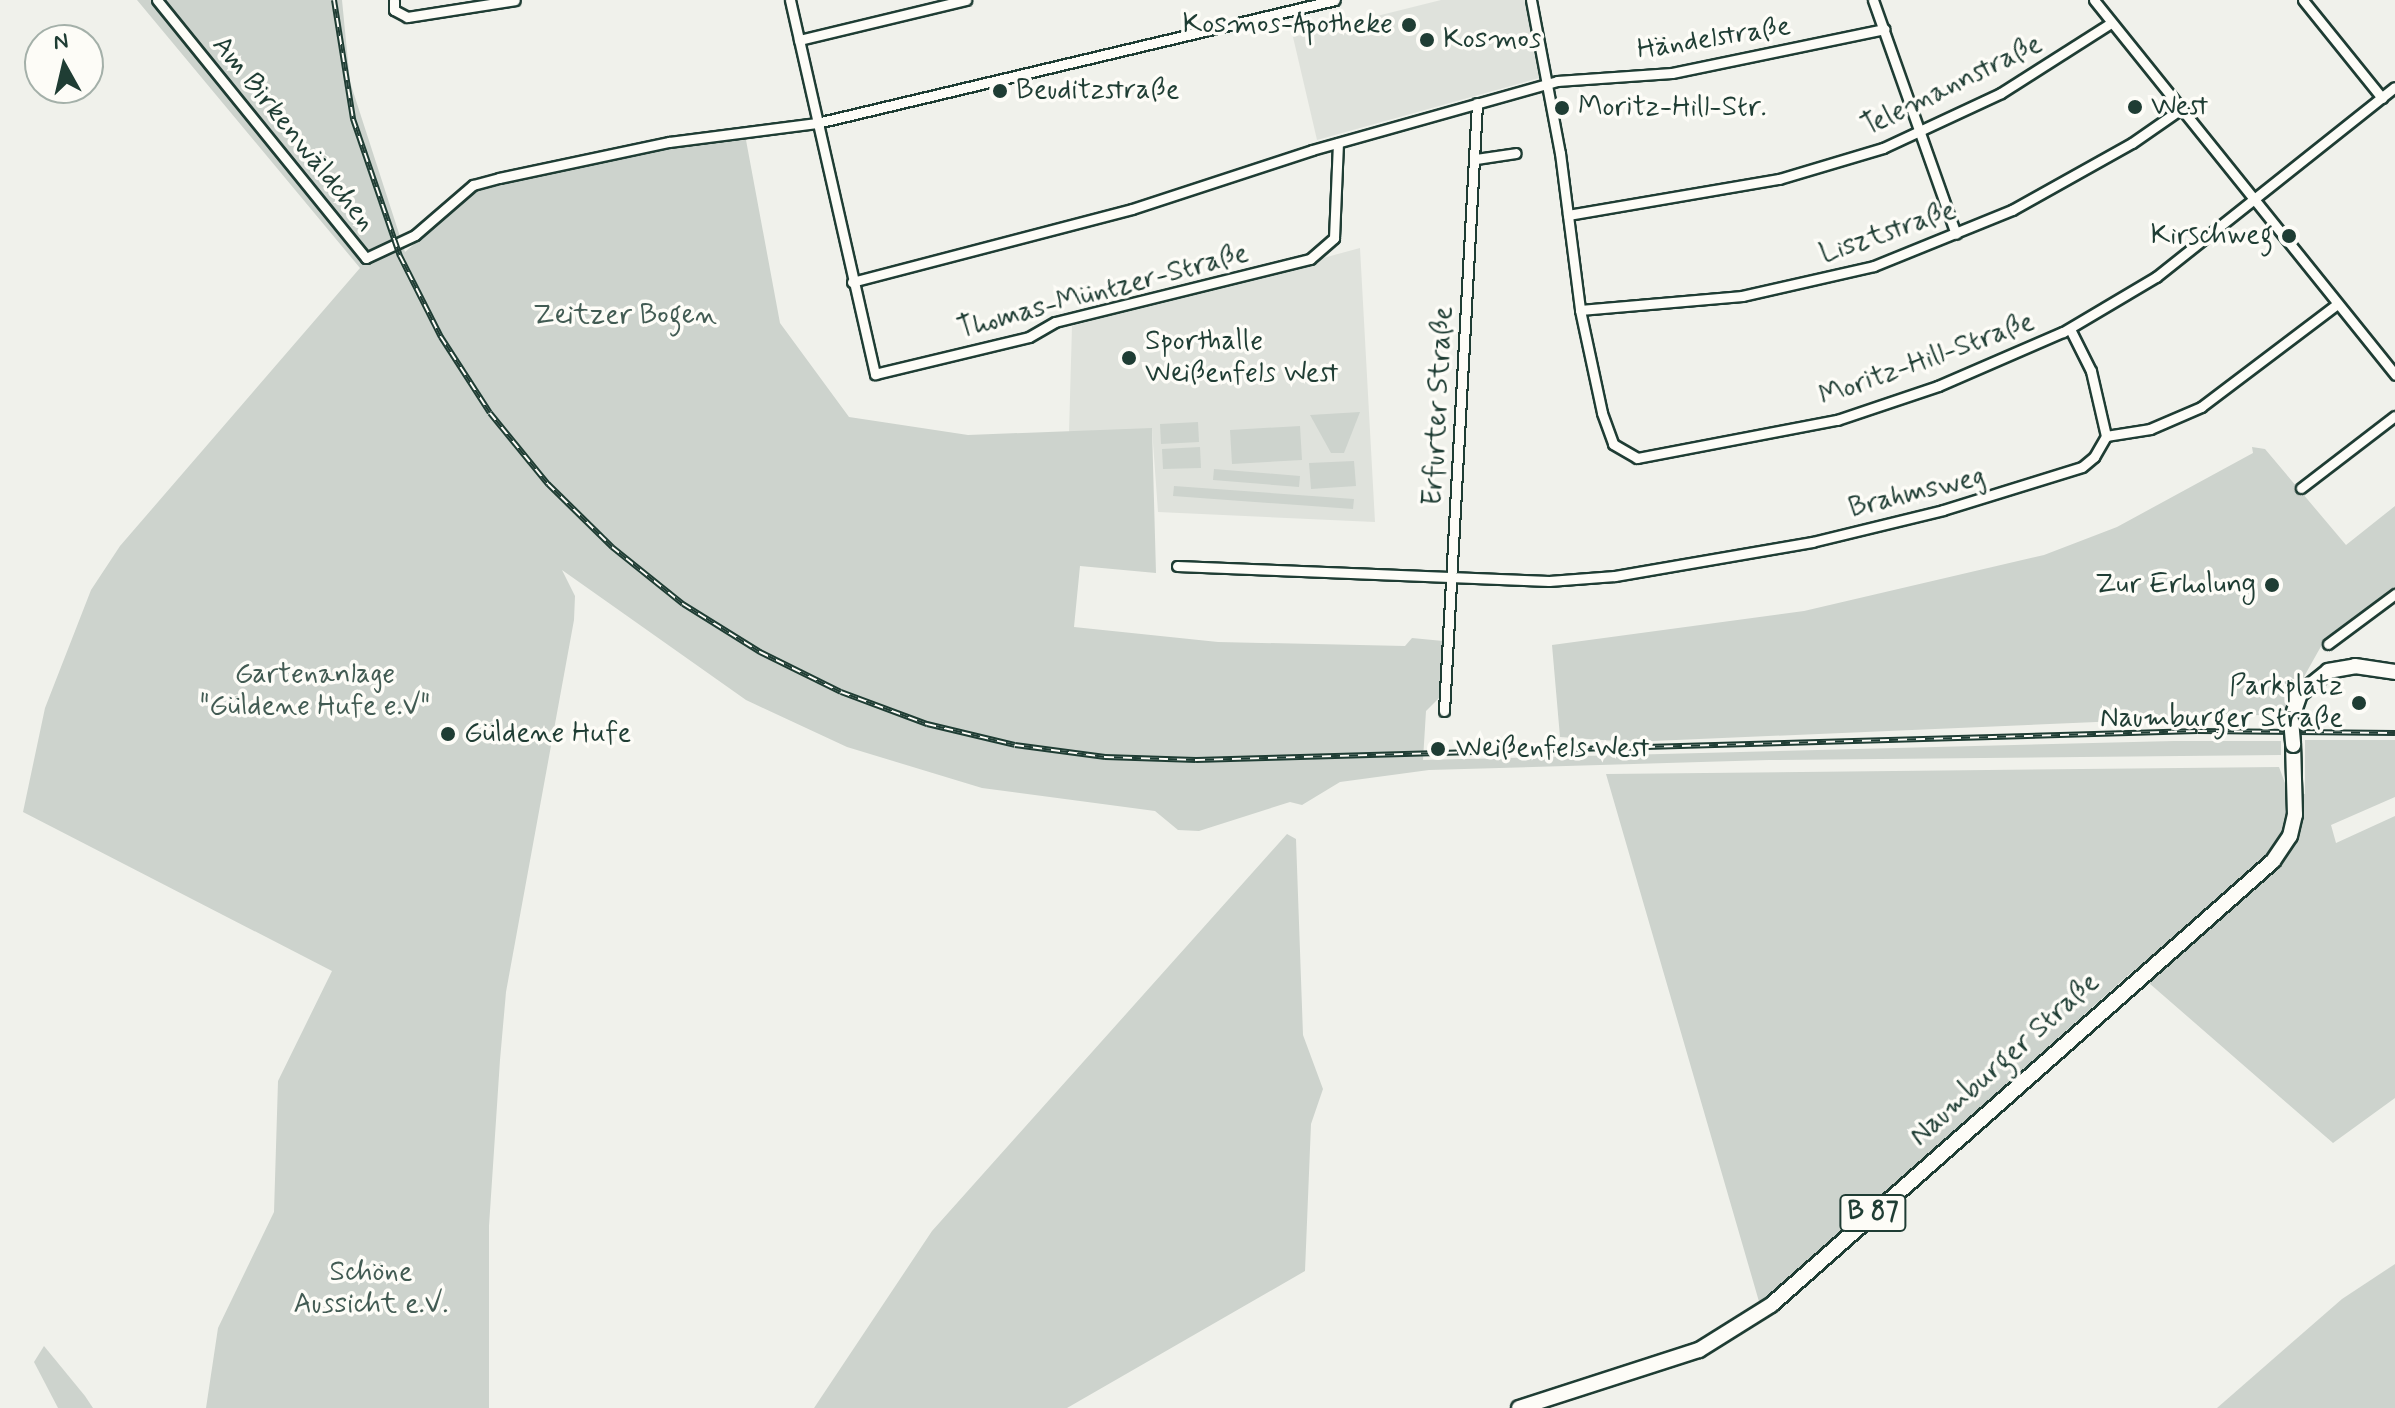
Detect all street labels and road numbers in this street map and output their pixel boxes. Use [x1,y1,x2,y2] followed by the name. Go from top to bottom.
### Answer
[1635,10,1793,68] street label: Händelstraße
[1856,28,2048,144] street label: Telemannstraße
[206,33,380,235] street label: Am Birkenwäldchen
[1816,194,1960,272] street label: Lisztstraße
[954,237,1252,347] street label: Thomas-Müntzer-Straße
[1815,305,2039,415] street label: Moritz-Hill-Straße
[1417,308,1461,504] street label: Erfurter Straße
[1845,460,1989,526] street label: Brahmsweg
[1903,966,2107,1154] street label: Naumburger Straße
[1839,1191,1907,1235] road number: B 87

